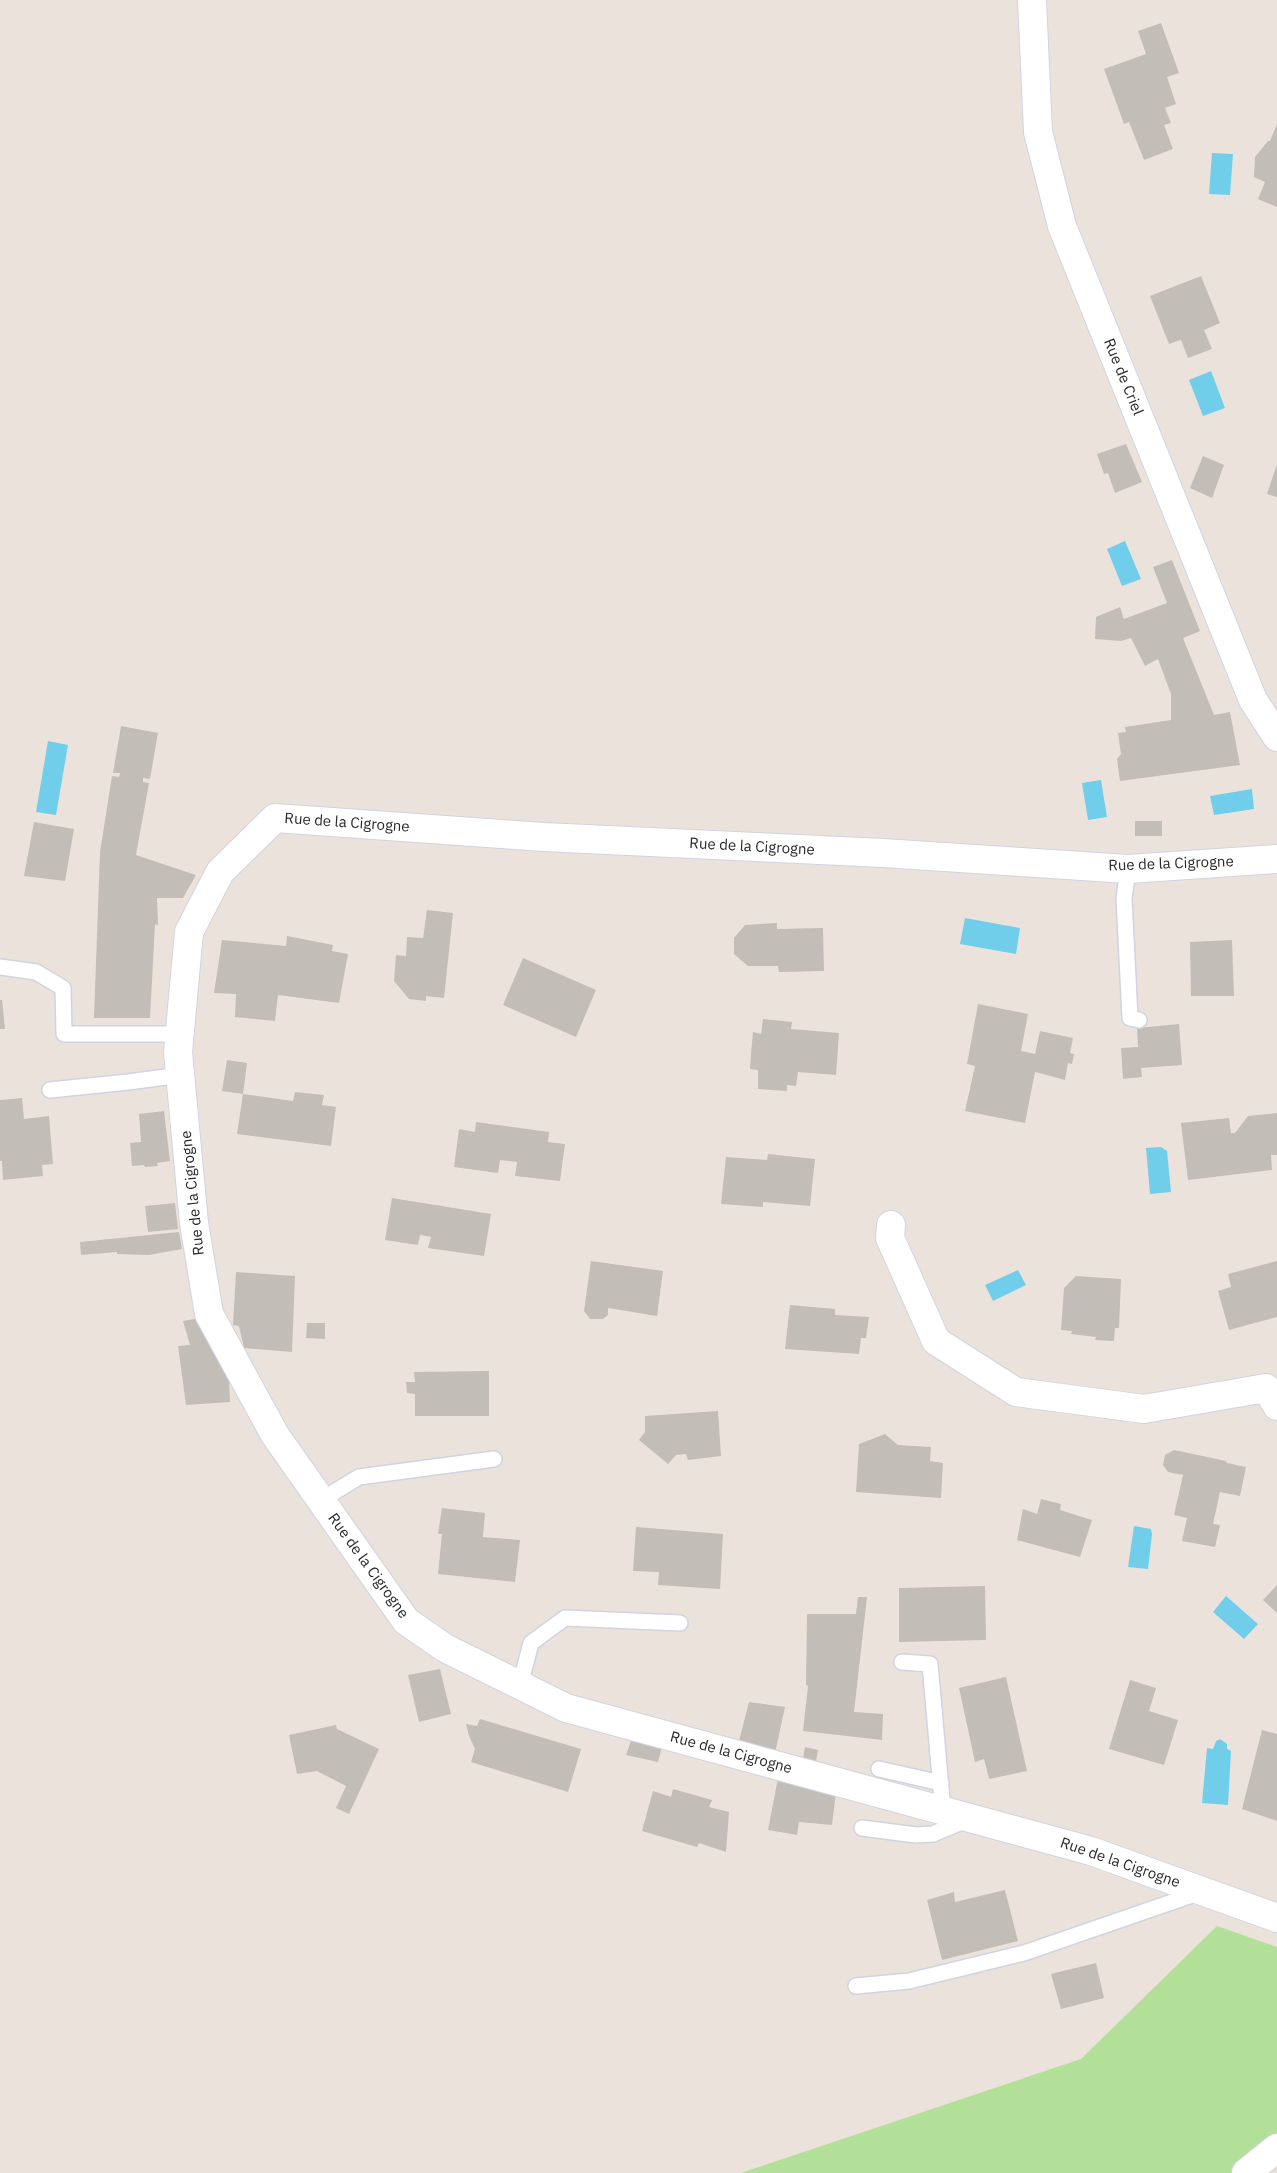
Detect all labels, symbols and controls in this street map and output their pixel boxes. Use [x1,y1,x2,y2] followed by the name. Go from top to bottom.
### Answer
[1099,336,1147,418] street label: Rue de Criel
[284,810,410,836] street label: Rue de la Cigrogne
[689,835,815,859] street label: Rue de la Cigrogne
[1108,853,1234,875] street label: Rue de la Cigrogne
[177,1130,209,1256] street label: Rue de la Cigrogne
[324,1510,412,1622] street label: Rue de la Cigrogne
[668,1728,794,1778] street label: Rue de la Cigrogne
[1058,1834,1182,1892] street label: Rue de la Cigrogne

